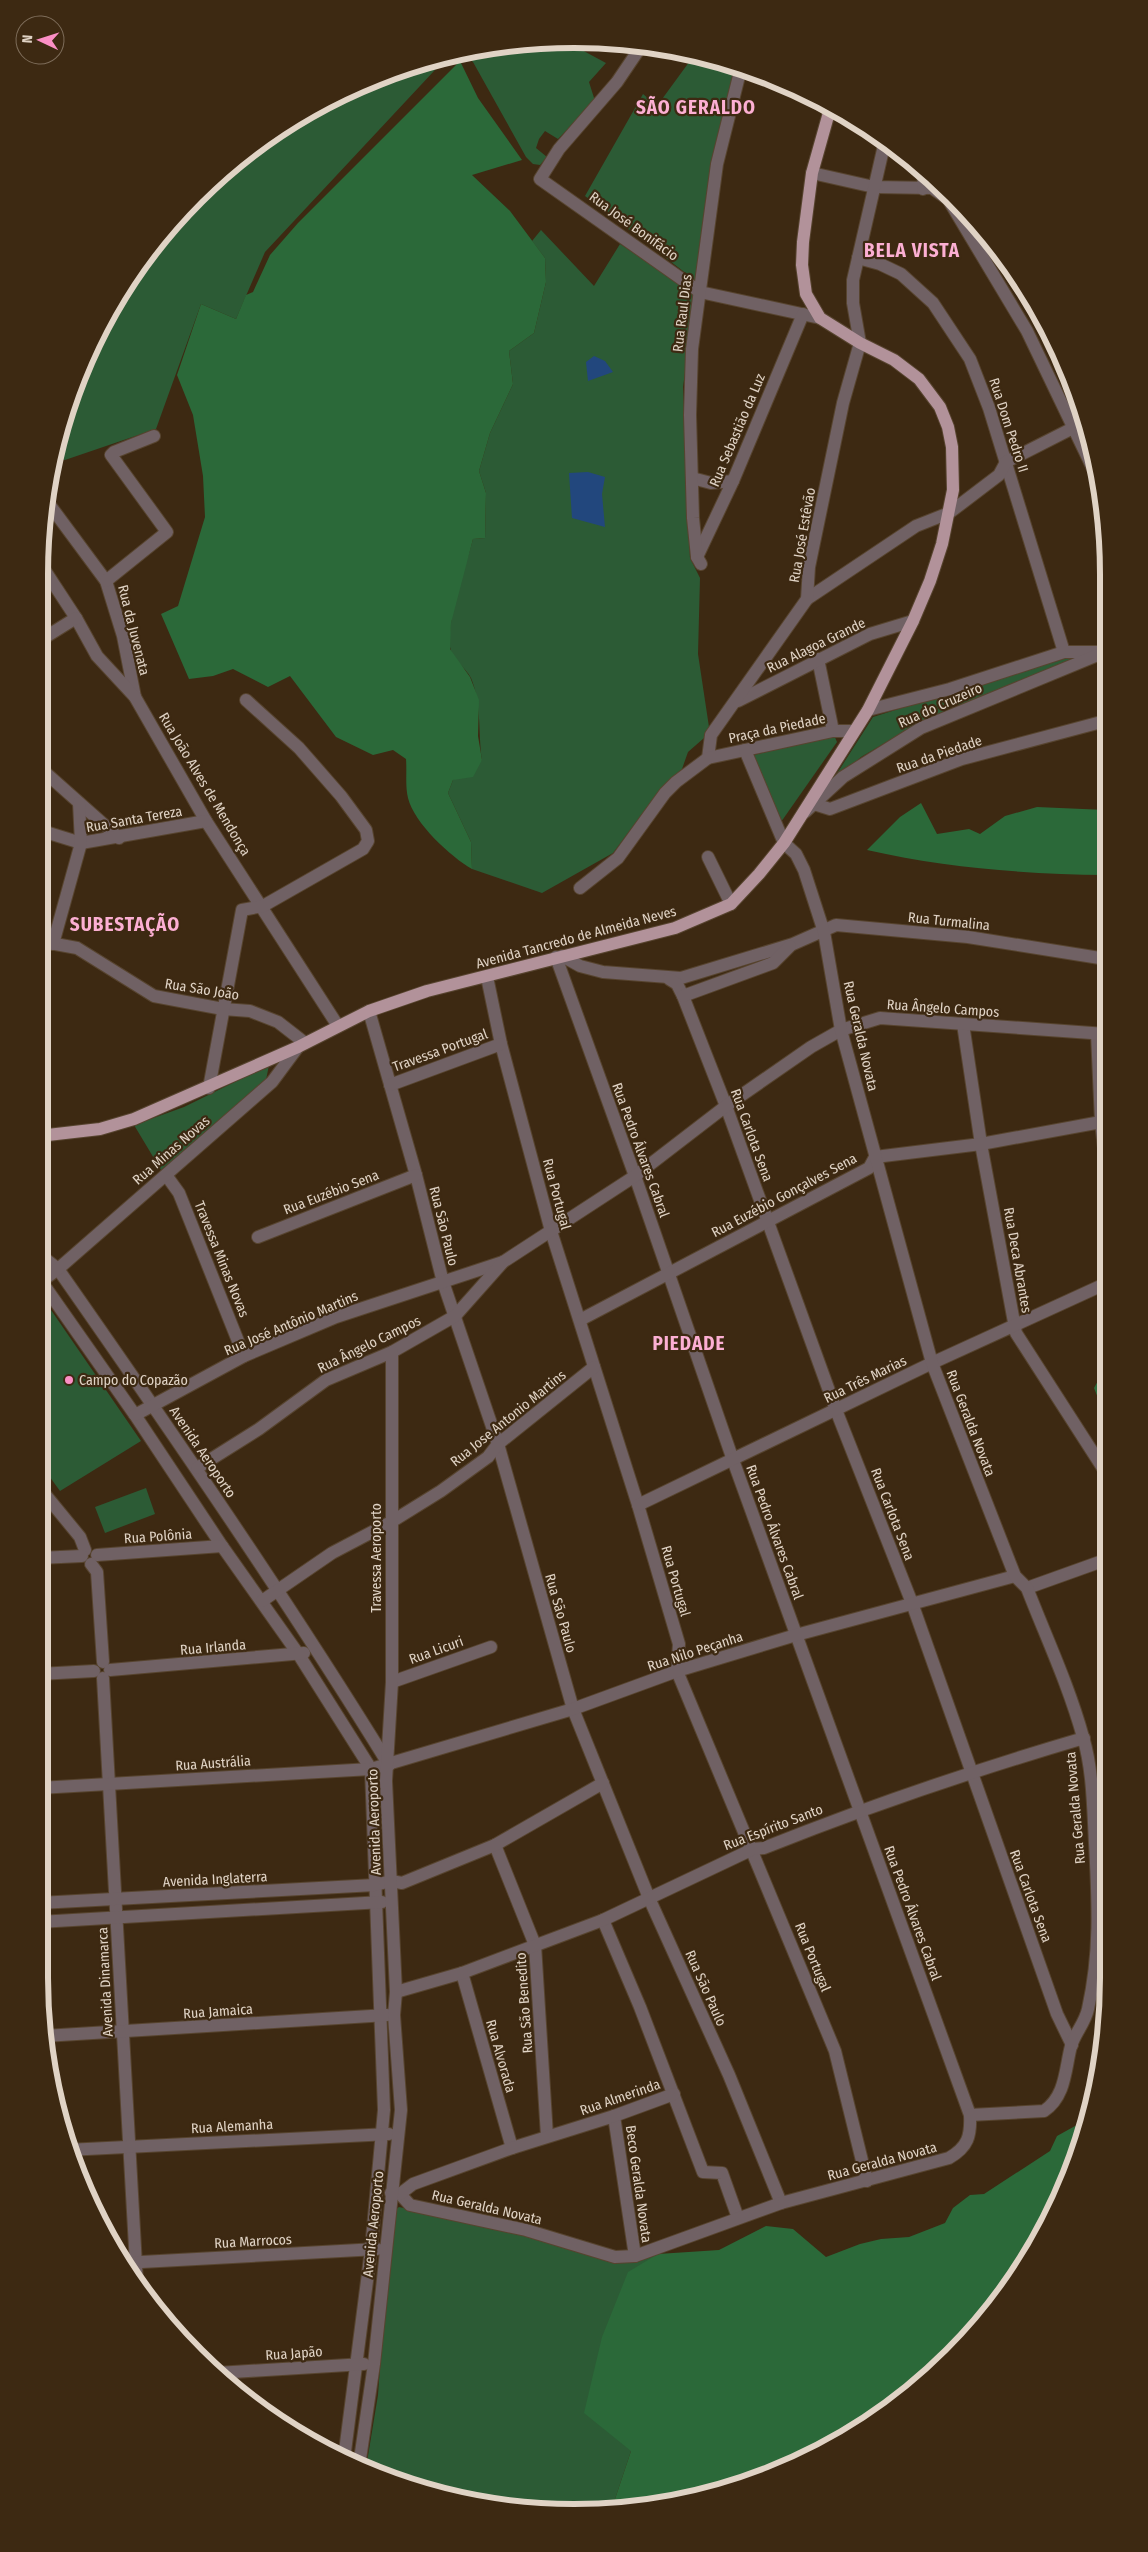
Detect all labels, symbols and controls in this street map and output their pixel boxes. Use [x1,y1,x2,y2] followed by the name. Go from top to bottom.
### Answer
[15,15,65,65] north arrow
[19,34,36,44] text: N
[636,95,756,119] district label: SÃO GERALDO
[586,188,682,264] street label: Rua José Bonifácio
[864,239,960,262] district label: BELA VISTA
[669,273,696,353] street label: Rua Raul Dias
[706,371,769,489] street label: Rua Sebastião da Luz
[985,376,1032,475] street label: Rua Dom Pedro II
[786,486,819,584] street label: Rua José Estêvão
[114,583,153,677] street label: Rua da Juvenata
[764,614,868,677] street label: Rua Alagoa Grande
[896,679,985,732] street label: Rua do Cruzeiro
[155,710,254,859] street label: Rua João Alves de Mendonça
[727,710,827,747] street label: Praça da Piedade
[894,732,984,777] street label: Rua da Piedade
[85,803,183,836] street label: Rua Santa Tereza
[474,903,678,972] street label: Avenida Tancredo de Almeida Neves
[907,909,991,934] street label: Rua Turmalina
[70,912,180,937] district label: SUBESTAÇÃO
[164,975,240,1004] street label: Rua São João
[840,979,881,1093] street label: Rua Geralda Novata
[886,995,1000,1021] street label: Rua Ângelo Campos
[390,1025,490,1076] street label: Travessa Portugal
[608,1080,674,1220] street label: Rua Pedro Álvares Cabral
[727,1086,776,1184] street label: Rua Carlota Sena
[129,1112,213,1188] street label: Rua Minas Novas
[709,1150,860,1241] street label: Rua Euzébio Gonçalves Sena
[539,1157,574,1232] street label: Rua Portugal
[281,1166,381,1218] street label: Rua Euzébio Sena
[425,1185,462,1268] street label: Rua São Paulo
[191,1199,253,1320] street label: Travessa Minas Novas
[1000,1206,1035,1314] street label: Rua Deca Abrantes
[222,1288,361,1359] street label: Rua José Antônio Martins
[314,1311,424,1377] street label: Rua Ângelo Campos
[652,1332,726,1355] district label: PIEDADE
[821,1352,909,1407] street label: Rua Três Marias
[447,1367,570,1470] street label: Rua Jose Antonio Martins
[942,1368,999,1479] street label: Rua Geralda Novata
[79,1372,188,1389] place label: Campo do Copazão
[63,1374,75,1386] marker: Campo do Copazão
[166,1403,239,1501] street label: Avenida Aeroporto
[742,1462,808,1602] street label: Rua Pedro Álvares Cabral
[867,1466,918,1563] street label: Rua Carlota Sena
[368,1503,385,1613] street label: Travessa Aeroporto
[123,1526,193,1547] street label: Rua Polônia
[657,1544,694,1619] street label: Rua Portugal
[541,1572,580,1655] street label: Rua São Paulo
[645,1628,745,1675] street label: Rua Nilo Peçanha
[407,1633,466,1668] street label: Rua Licuri
[179,1636,247,1659] street label: Rua Irlanda
[1062,1751,1089,1865] street label: Rua Geralda Novata
[175,1752,251,1775] street label: Rua Austrália
[364,1768,385,1876] street label: Avenida Aeroporto
[721,1801,825,1854] street label: Rua Espírito Santo
[880,1843,946,1983] street label: Rua Pedro Álvares Cabral
[1006,1847,1055,1945] street label: Rua Carlota Sena
[162,1868,268,1891] street label: Avenida Inglaterra
[791,1920,834,1994] street label: Rua Portugal
[94,1927,117,2037] street label: Avenida Dinamarca
[681,1948,730,2029] street label: Rua São Paulo
[512,1952,537,2054] street label: Rua São Benedito
[183,2001,254,2022] street label: Rua Jamaica
[482,2018,519,2095] street label: Rua Alvorada
[578,2076,663,2119] street label: Rua Almerinda
[191,2116,274,2137] street label: Rua Alemanha
[622,2124,655,2244] street label: Beco Geralda Novata
[826,2139,939,2184] street label: Rua Geralda Novata
[359,2170,388,2278] street label: Avenida Aeroporto
[430,2187,544,2228] street label: Rua Geralda Novata
[214,2231,292,2252] street label: Rua Marrocos
[265,2343,323,2364] street label: Rua Japão

